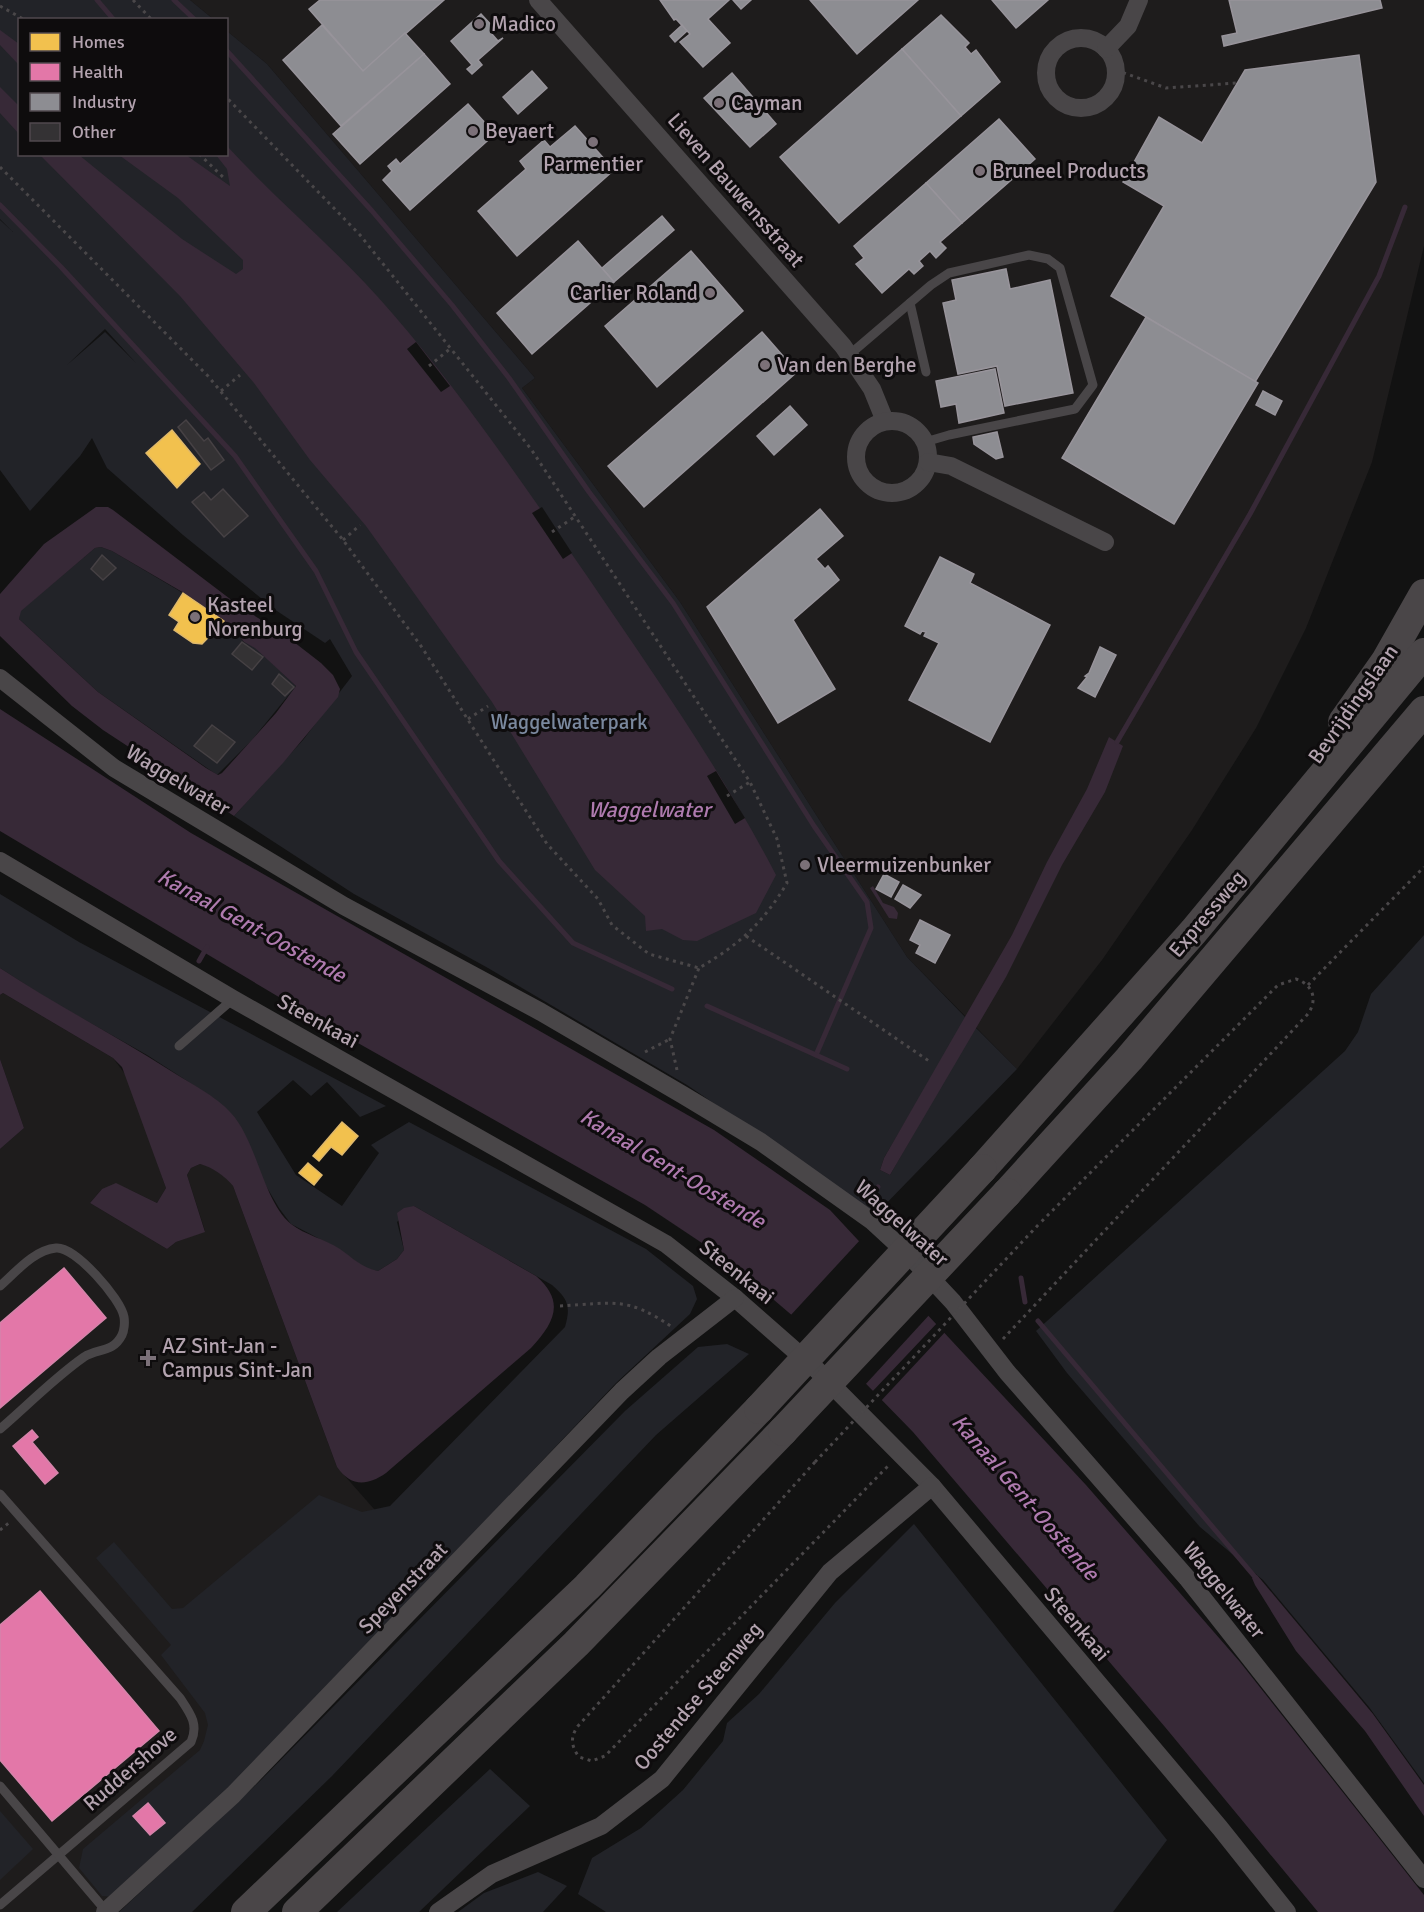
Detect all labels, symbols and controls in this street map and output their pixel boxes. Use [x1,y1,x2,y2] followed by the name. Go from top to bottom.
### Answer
[491,11,556,37] place label: Madico
[472,17,486,31] marker: Madico
[18,18,228,156] legend
[72,31,125,53] text: Homes
[72,61,123,83] text: Health
[731,90,803,116] place label: Cayman
[72,91,137,113] text: Industry
[712,96,726,110] marker: Cayman
[662,108,810,272] street label: Lieven Bauwensstraat
[485,118,554,144] place label: Beyaert
[72,121,116,143] text: Other
[466,124,480,138] marker: Beyaert
[586,135,600,149] marker: Parmentier
[543,151,643,177] place label: Parmentier
[992,158,1146,184] place label: Bruneel Products
[973,164,987,178] marker: Bruneel Products
[570,280,698,306] place label: Carlier Roland
[703,286,717,300] marker: Carlier Roland
[777,352,916,378] place label: Van den Berghe
[758,358,772,372] marker: Van den Berghe
[207,592,303,642] place label: Kasteel Norenburg
[188,610,202,624] marker: Kasteel Norenburg
[1302,639,1404,769] street label: Bevrijdingslaan
[490,709,648,735] park label: Waggelwaterpark
[121,739,235,821] street label: Waggelwater
[588,796,713,823] water label: Waggelwater
[817,852,991,878] place label: Vleermuizenbunker
[798,858,812,872] marker: Vleermuizenbunker
[153,862,352,989] water label: Kanaal Gent-Oostende
[1163,865,1251,963] street label: Expressweg
[273,988,363,1054] street label: Steenkaai
[575,1102,771,1235] water label: Kanaal Gent-Oostende
[850,1174,954,1272] street label: Waggelwater
[694,1234,780,1310] street label: Steenkaai
[162,1333,312,1383] place label: AZ Sint-Jan - Campus Sint-Jan
[139,1349,157,1367] marker: AZ Sint-Jan - Campus Sint-Jan
[946,1409,1106,1587] water label: Kanaal Gent-Oostende
[1177,1536,1271,1644] street label: Waggelwater
[353,1537,453,1639] street label: Speyenstraat
[1038,1582,1116,1666] street label: Steenkaai
[628,1616,768,1776] street label: Oostendse Steenweg
[78,1721,182,1817] street label: Ruddershove

